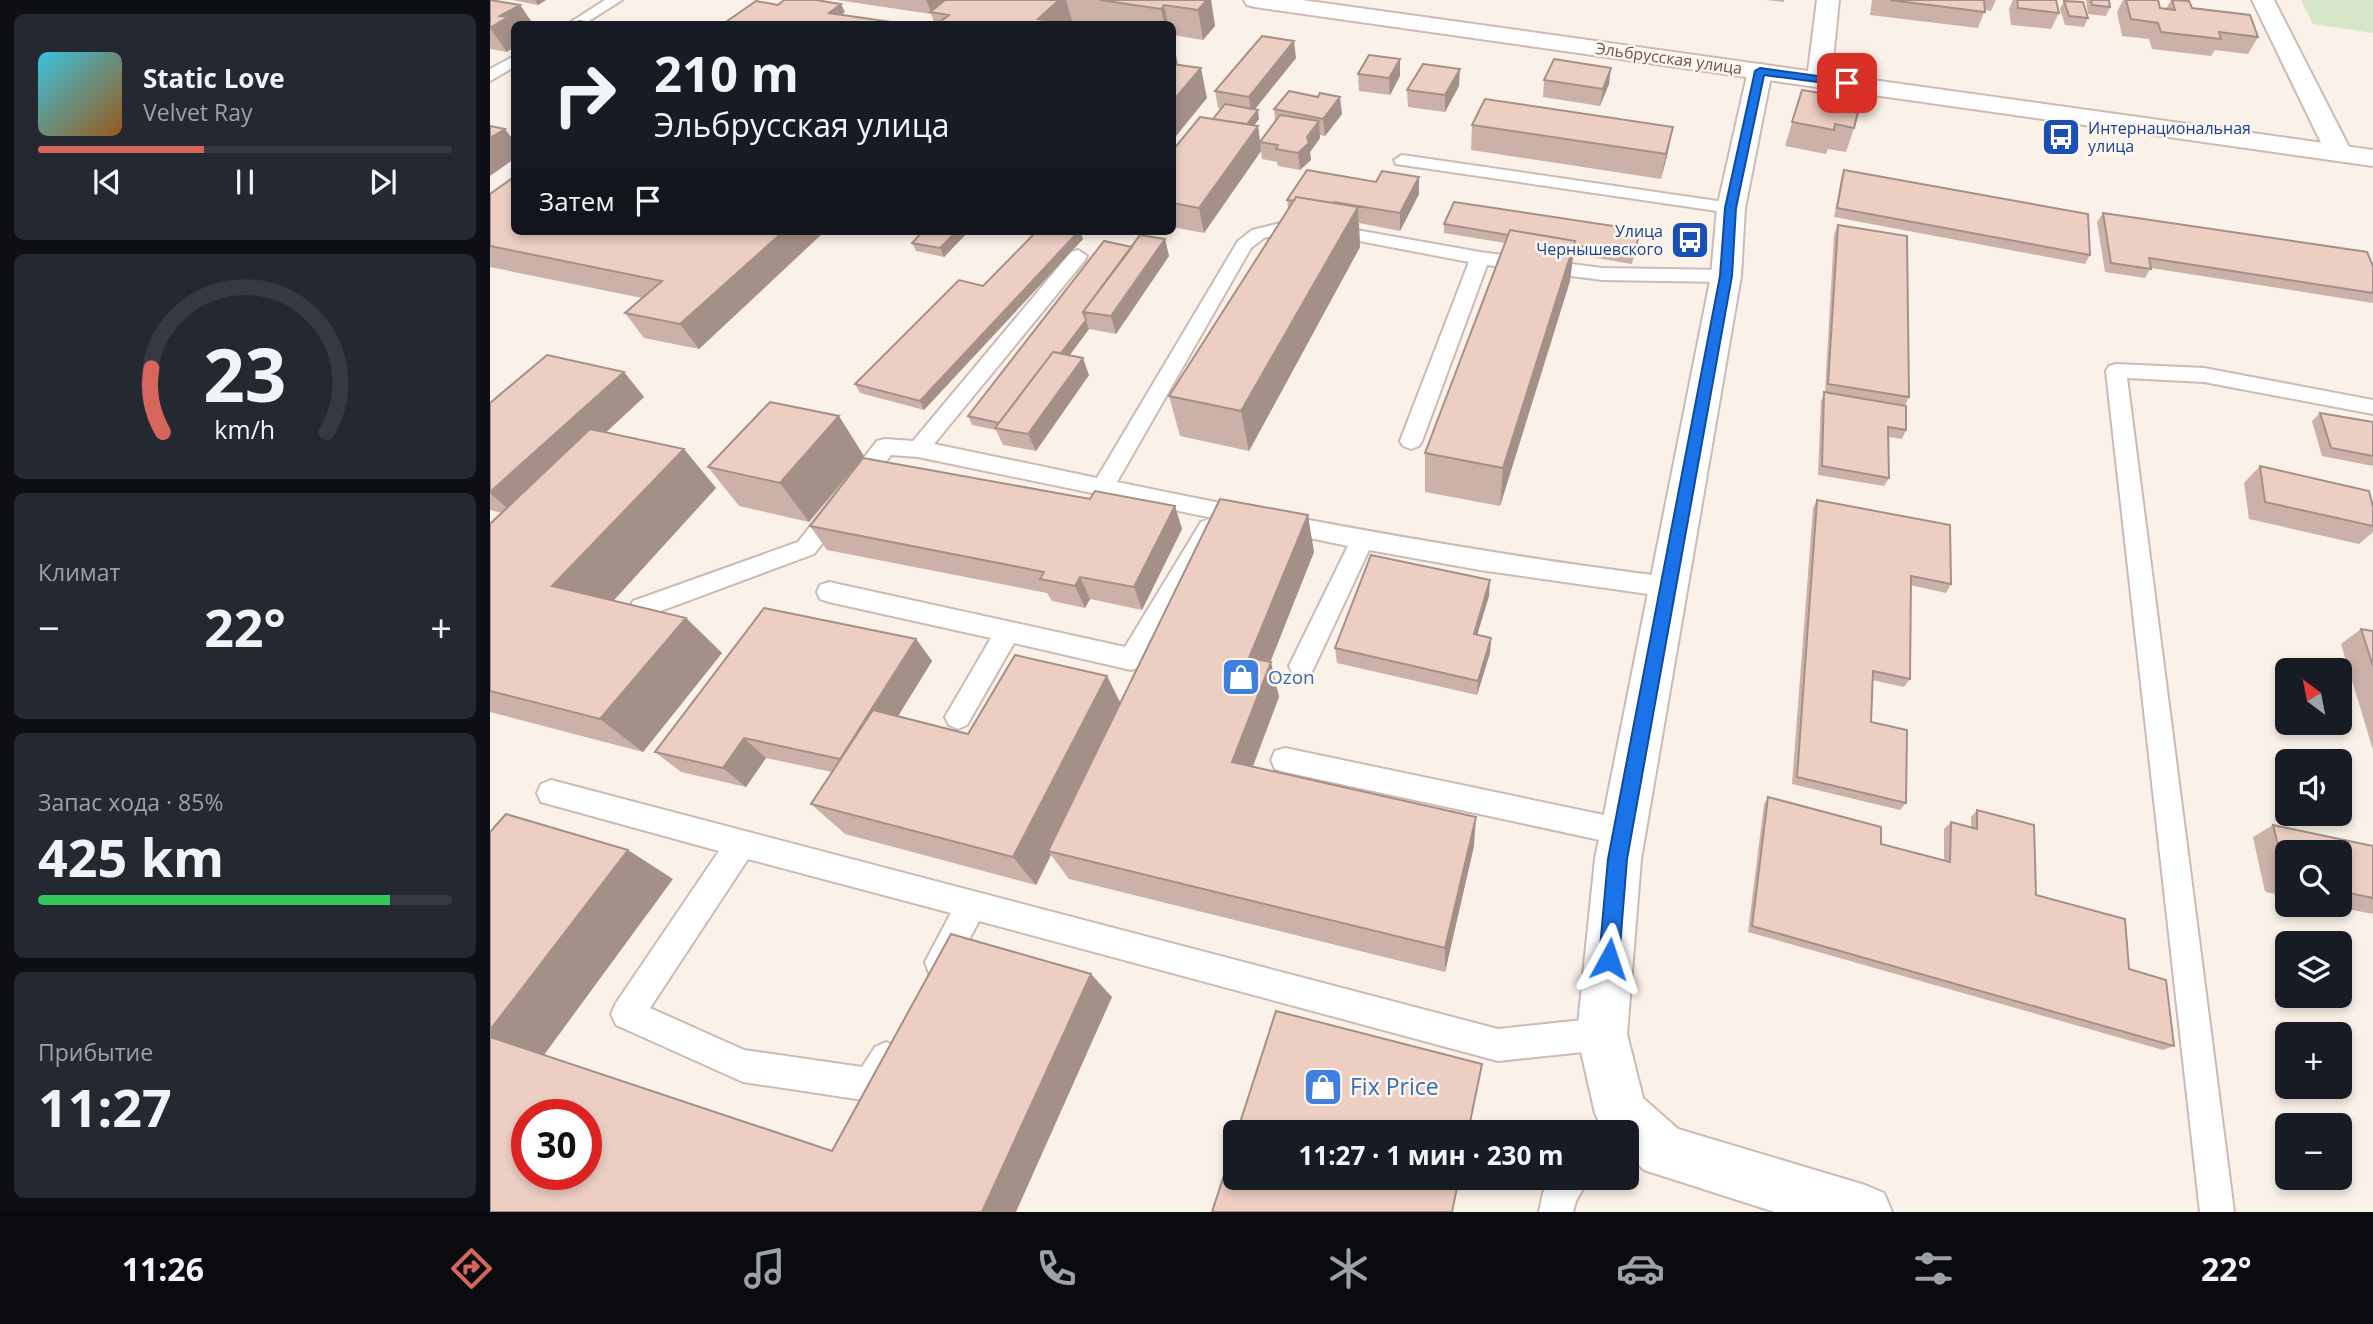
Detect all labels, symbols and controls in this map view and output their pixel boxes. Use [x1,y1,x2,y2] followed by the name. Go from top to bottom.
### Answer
[1594,37,1744,79] street label: Эльбрусская улица
[654,40,799,106] text: 210 m
[539,49,630,140] icon: right
[1817,53,1877,113] pin
[143,60,285,96] text: Static Love
[1828,64,1866,102] icon: arrive
[143,96,253,128] text: Velvet Ray
[654,103,950,146] text: Эльбрусская улица
[2040,116,2082,158] bus stop icon: Интернациональная улица
[2088,117,2251,157] place label: Интернациональная улица
[88,163,126,201] icon: previous
[226,163,264,201] icon: pause
[364,163,402,201] icon: next
[629,182,667,220] icon: arrive
[539,183,615,219] text: Затем
[1669,219,1711,261] bus stop icon: Улица Чернышевского
[1536,220,1663,260] place label: Улица Чернышевского
[203,325,287,424] text: 23
[215,412,275,446] text: km/h
[38,556,120,588] text: Климат
[204,591,286,662] text: 22°
[38,601,60,653] text: −
[430,601,452,653] text: +
[1220,656,1262,698] shop icon: Ozon
[2275,658,2352,735] north arrow
[2275,658,2352,1190] map controls
[1268,664,1315,690] place label: Ozon
[2275,749,2352,826] button: sound
[38,786,223,818] text: Запас хода · 85%
[38,821,224,892] text: 425 km
[2275,840,2352,917] button: search
[1572,922,1646,996] position arrow
[2275,931,2352,1008] button: layers
[2275,1022,2352,1099] button: +
[38,1036,153,1068] text: Прибытие
[1302,1066,1344,1108] shop icon: Fix Price
[1350,1070,1439,1102] place label: Fix Price
[38,1071,172,1142] text: 11:27
[511,1099,602,1190] speed limit sign: 30
[2275,1113,2352,1190] button: −
[1298,1137,1564,1173] text: 11:27 · 1 мин · 230 m
[447,1244,496,1293] icon: directions
[740,1244,789,1293] icon: music
[1032,1244,1081,1293] icon: phone
[1324,1244,1373,1293] icon: climate
[1616,1244,1665,1293] icon: car
[1909,1244,1958,1293] icon: filters
[122,1247,204,1290] text: 11:26
[2201,1247,2251,1290] text: 22°

